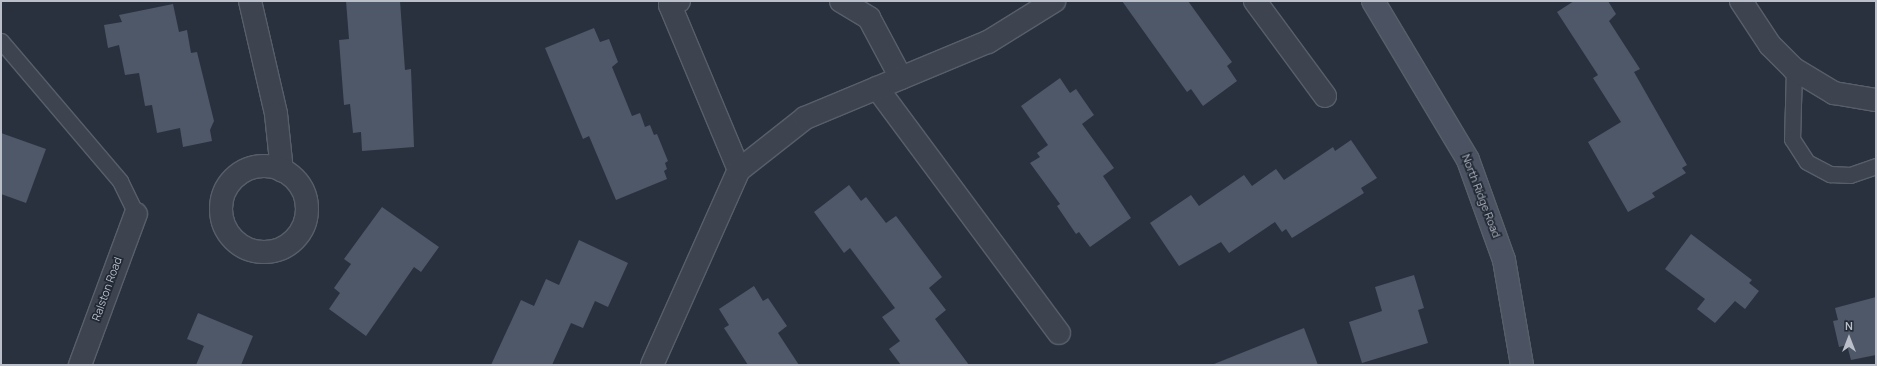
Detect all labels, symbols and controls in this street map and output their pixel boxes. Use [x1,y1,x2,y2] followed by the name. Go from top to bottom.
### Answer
[1459,152,1503,240] street label: North Ridge Road
[89,255,125,323] street label: Ralston Road
[1829,318,1869,358] north arrow
[1845,318,1853,333] text: N

